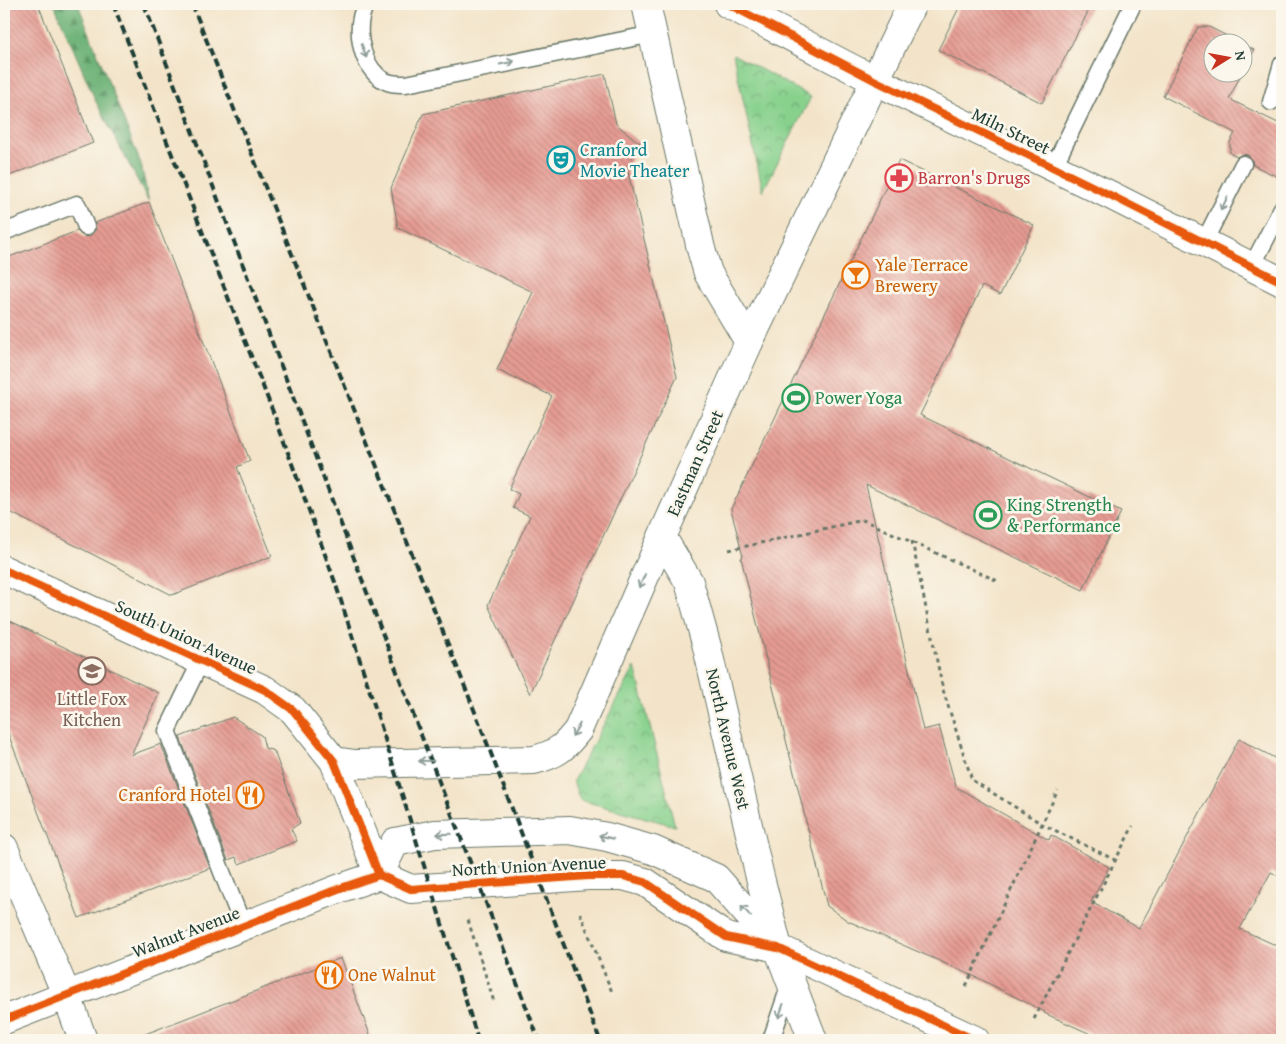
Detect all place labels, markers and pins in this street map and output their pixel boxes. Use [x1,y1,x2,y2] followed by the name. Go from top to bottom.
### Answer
[580,136,690,184] place label: Cranford Movie Theater
[546,145,576,175] theatre icon: Cranford Movie Theater
[884,163,914,193] pharmacy icon: Barron's Drugs
[918,164,1031,191] place label: Barron's Drugs
[875,251,968,299] place label: Yale Terrace Brewery
[841,260,871,290] bar icon: Yale Terrace Brewery
[781,383,811,413] sports icon: Power Yoga
[815,384,903,411] place label: Power Yoga
[1007,491,1121,539] place label: King Strength & Performance
[973,500,1003,530] sports icon: King Strength & Performance
[77,656,107,686] school or university icon: Little Fox Kitchen
[57,685,128,733] place label: Little Fox Kitchen
[235,780,265,810] restaurant icon: Cranford Hotel
[119,781,231,808] place label: Cranford Hotel
[314,960,344,990] restaurant icon: One Walnut
[348,961,436,988] place label: One Walnut

